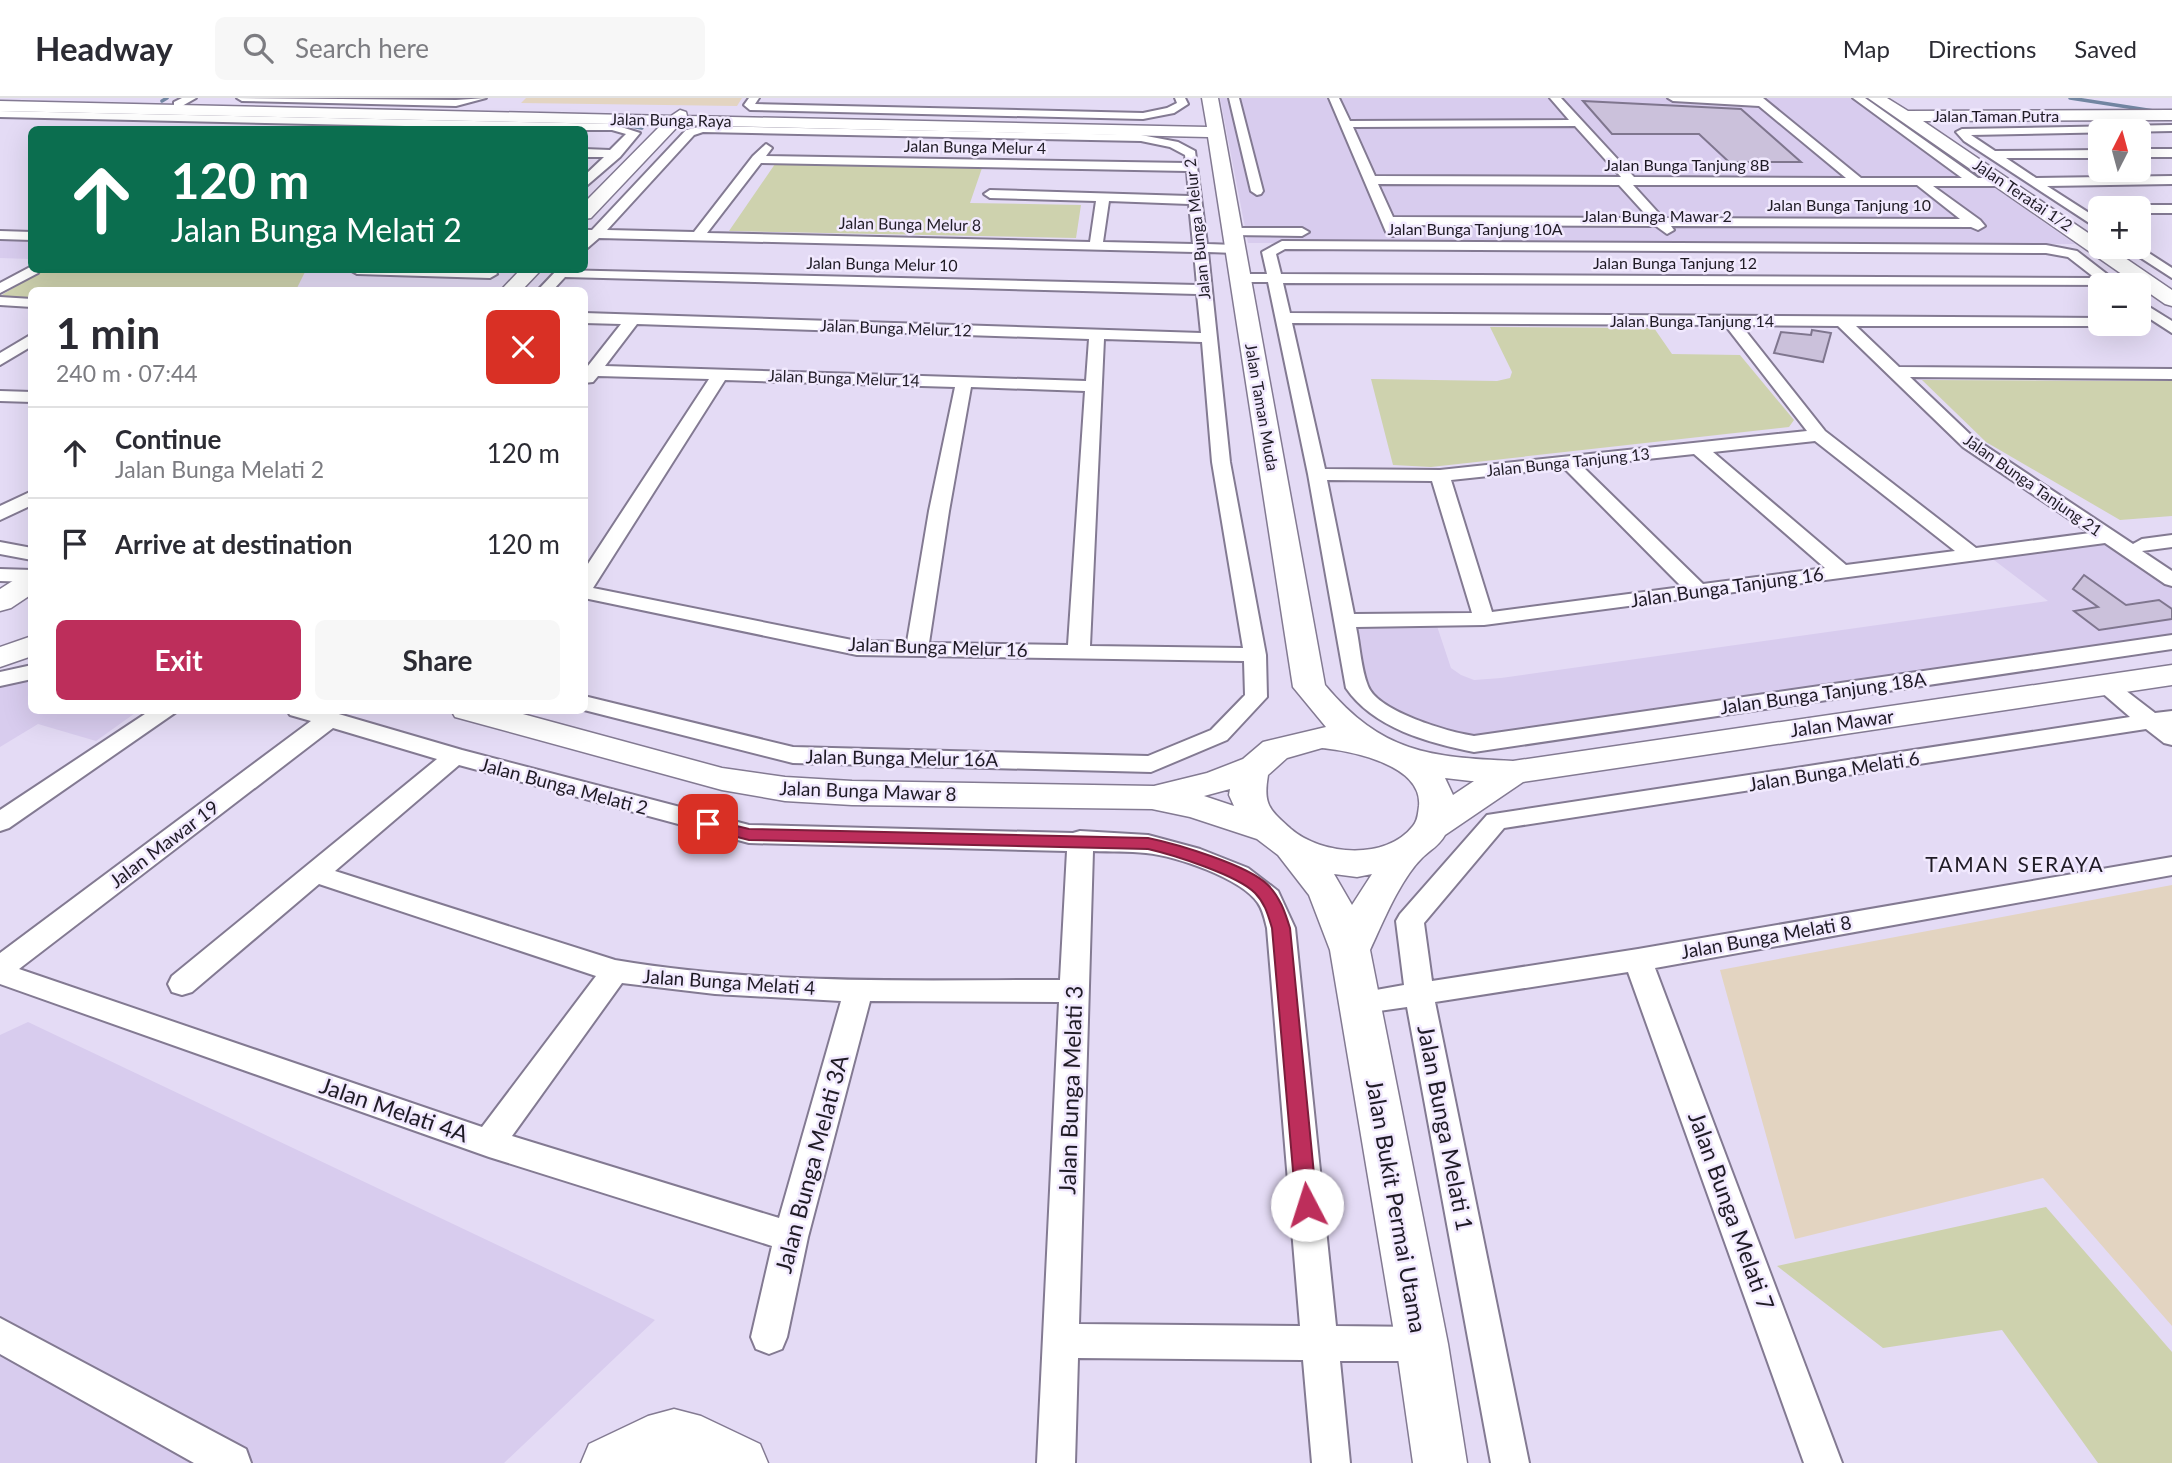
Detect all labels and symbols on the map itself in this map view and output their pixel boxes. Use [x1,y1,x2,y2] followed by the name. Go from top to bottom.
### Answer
[1933,106,2059,125] street label: Jalan Taman Putra
[610,109,732,130] street label: Jalan Bunga Raya
[2088,119,2151,182] north arrow
[904,136,1046,157] street label: Jalan Bunga Melur 4
[1970,154,2077,235] street label: Jalan Teratai 1/2
[1604,155,1770,174] street label: Jalan Bunga Tanjung 8B
[1180,157,1213,301] street label: Jalan Bunga Melur 2
[1767,195,1931,214] street label: Jalan Bunga Tanjung 10
[1582,206,1732,225] street label: Jalan Bunga Mawar 2
[839,213,981,234] street label: Jalan Bunga Melur 8
[1387,219,1563,238] street label: Jalan Bunga Tanjung 10A
[806,253,958,274] street label: Jalan Bunga Melur 10
[1593,253,1757,272] street label: Jalan Bunga Tanjung 12
[1610,311,1774,330] street label: Jalan Bunga Tanjung 14
[820,315,972,340] street label: Jalan Bunga Melur 12
[1242,342,1283,472] street label: Jalan Taman Muda
[768,365,920,390] street label: Jalan Bunga Melur 14
[1961,430,2106,539] street label: Jalan Bunga Tanjung 21
[1485,443,1651,480] street label: Jalan Bunga Tanjung 13
[1629,562,1825,611] street label: Jalan Bunga Tanjung 16
[848,632,1028,661] street label: Jalan Bunga Melur 16
[1718,667,1928,718] street label: Jalan Bunga Tanjung 18A
[1789,704,1895,741] street label: Jalan Mawar
[805,744,999,771] street label: Jalan Bunga Melur 16A
[1747,746,1921,795] street label: Jalan Bunga Melati 6
[478,752,651,819] street label: Jalan Bunga Melati 2
[779,776,957,805] street label: Jalan Bunga Mawar 8
[678,794,738,854] pin
[105,795,223,892] street label: Jalan Mawar 19
[1925,851,2105,876] district label: TAMAN SERAYA
[1679,910,1853,963] street label: Jalan Bunga Melati 8
[642,964,816,999] street label: Jalan Bunga Melati 4
[1052,985,1088,1195] street label: Jalan Bunga Melati 3
[1412,1023,1480,1233] street label: Jalan Bunga Melati 1
[768,1051,854,1276] street label: Jalan Bunga Melati 3A
[316,1071,473,1148] street label: Jalan Melati 4A
[1361,1077,1433,1335] street label: Jalan Bukit Permai Utama
[1683,1108,1781,1314] street label: Jalan Bunga Melati 7
[1270,1168,1344,1242] position arrow

